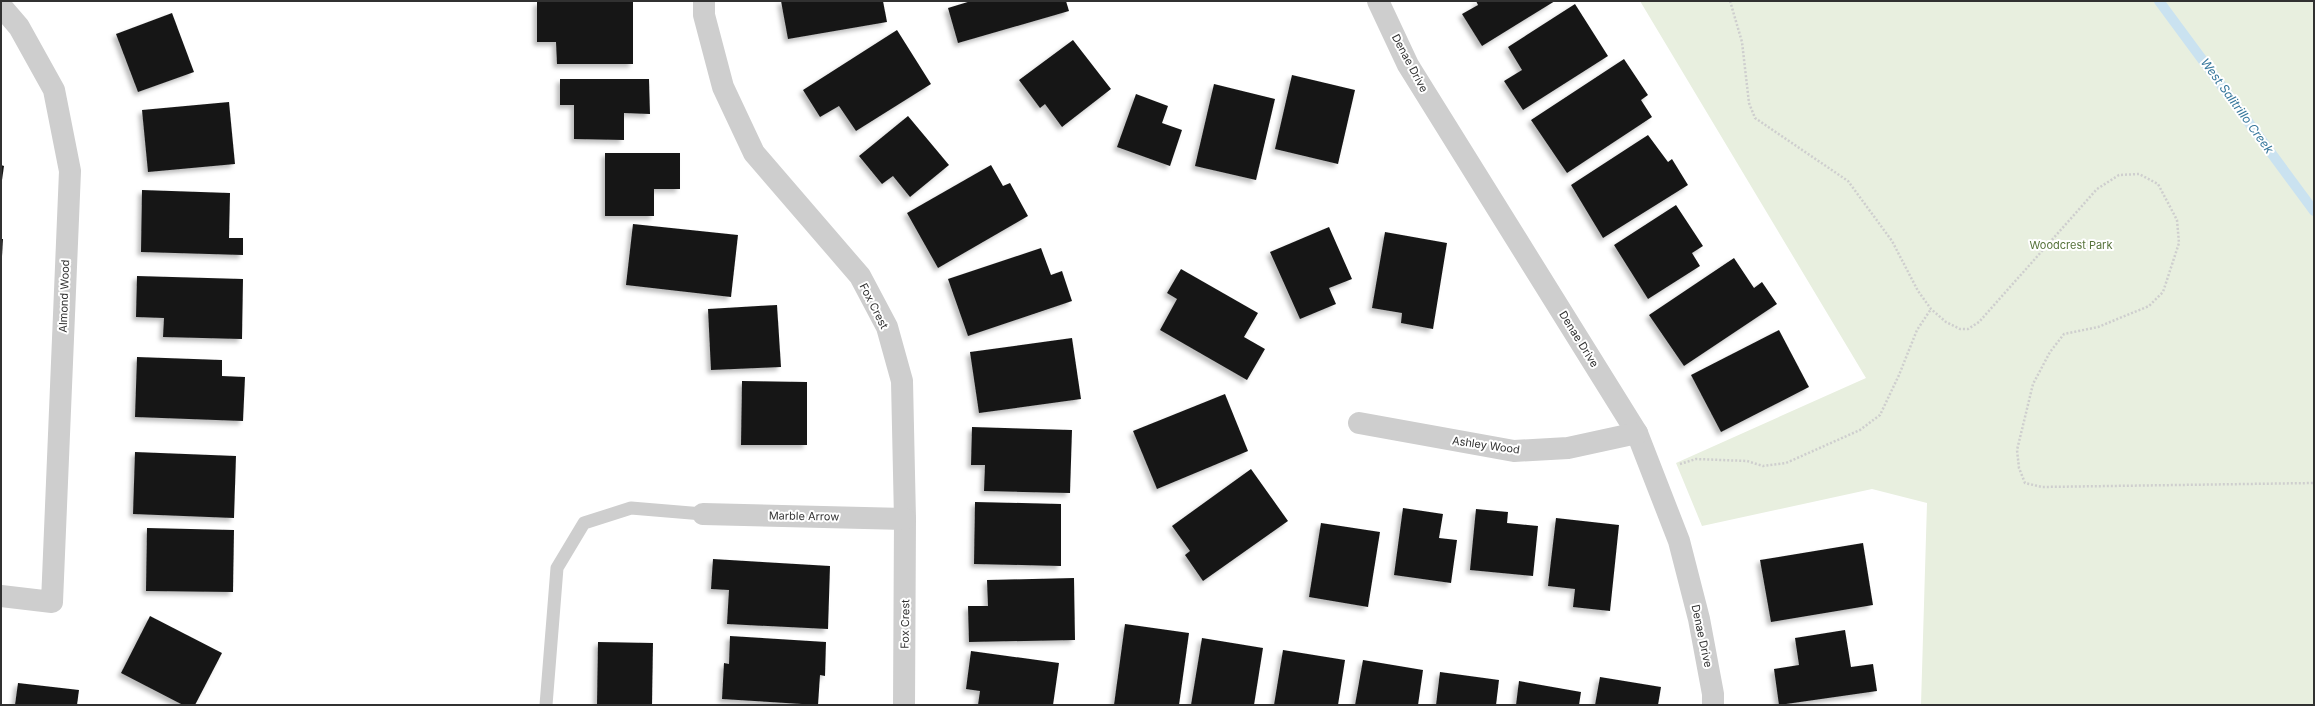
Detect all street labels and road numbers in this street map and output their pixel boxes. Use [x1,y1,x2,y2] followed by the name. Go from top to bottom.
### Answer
[1389,32,1431,94] street label: Denae Drive
[56,259,72,333] street label: Almond Wood
[857,281,892,332] street label: Fox Crest
[1556,308,1602,370] street label: Denae Drive
[1451,433,1521,457] street label: Ashley Wood
[769,508,839,524] street label: Marble Arrow
[898,599,912,649] street label: Fox Crest
[1689,603,1715,669] street label: Denae Drive

